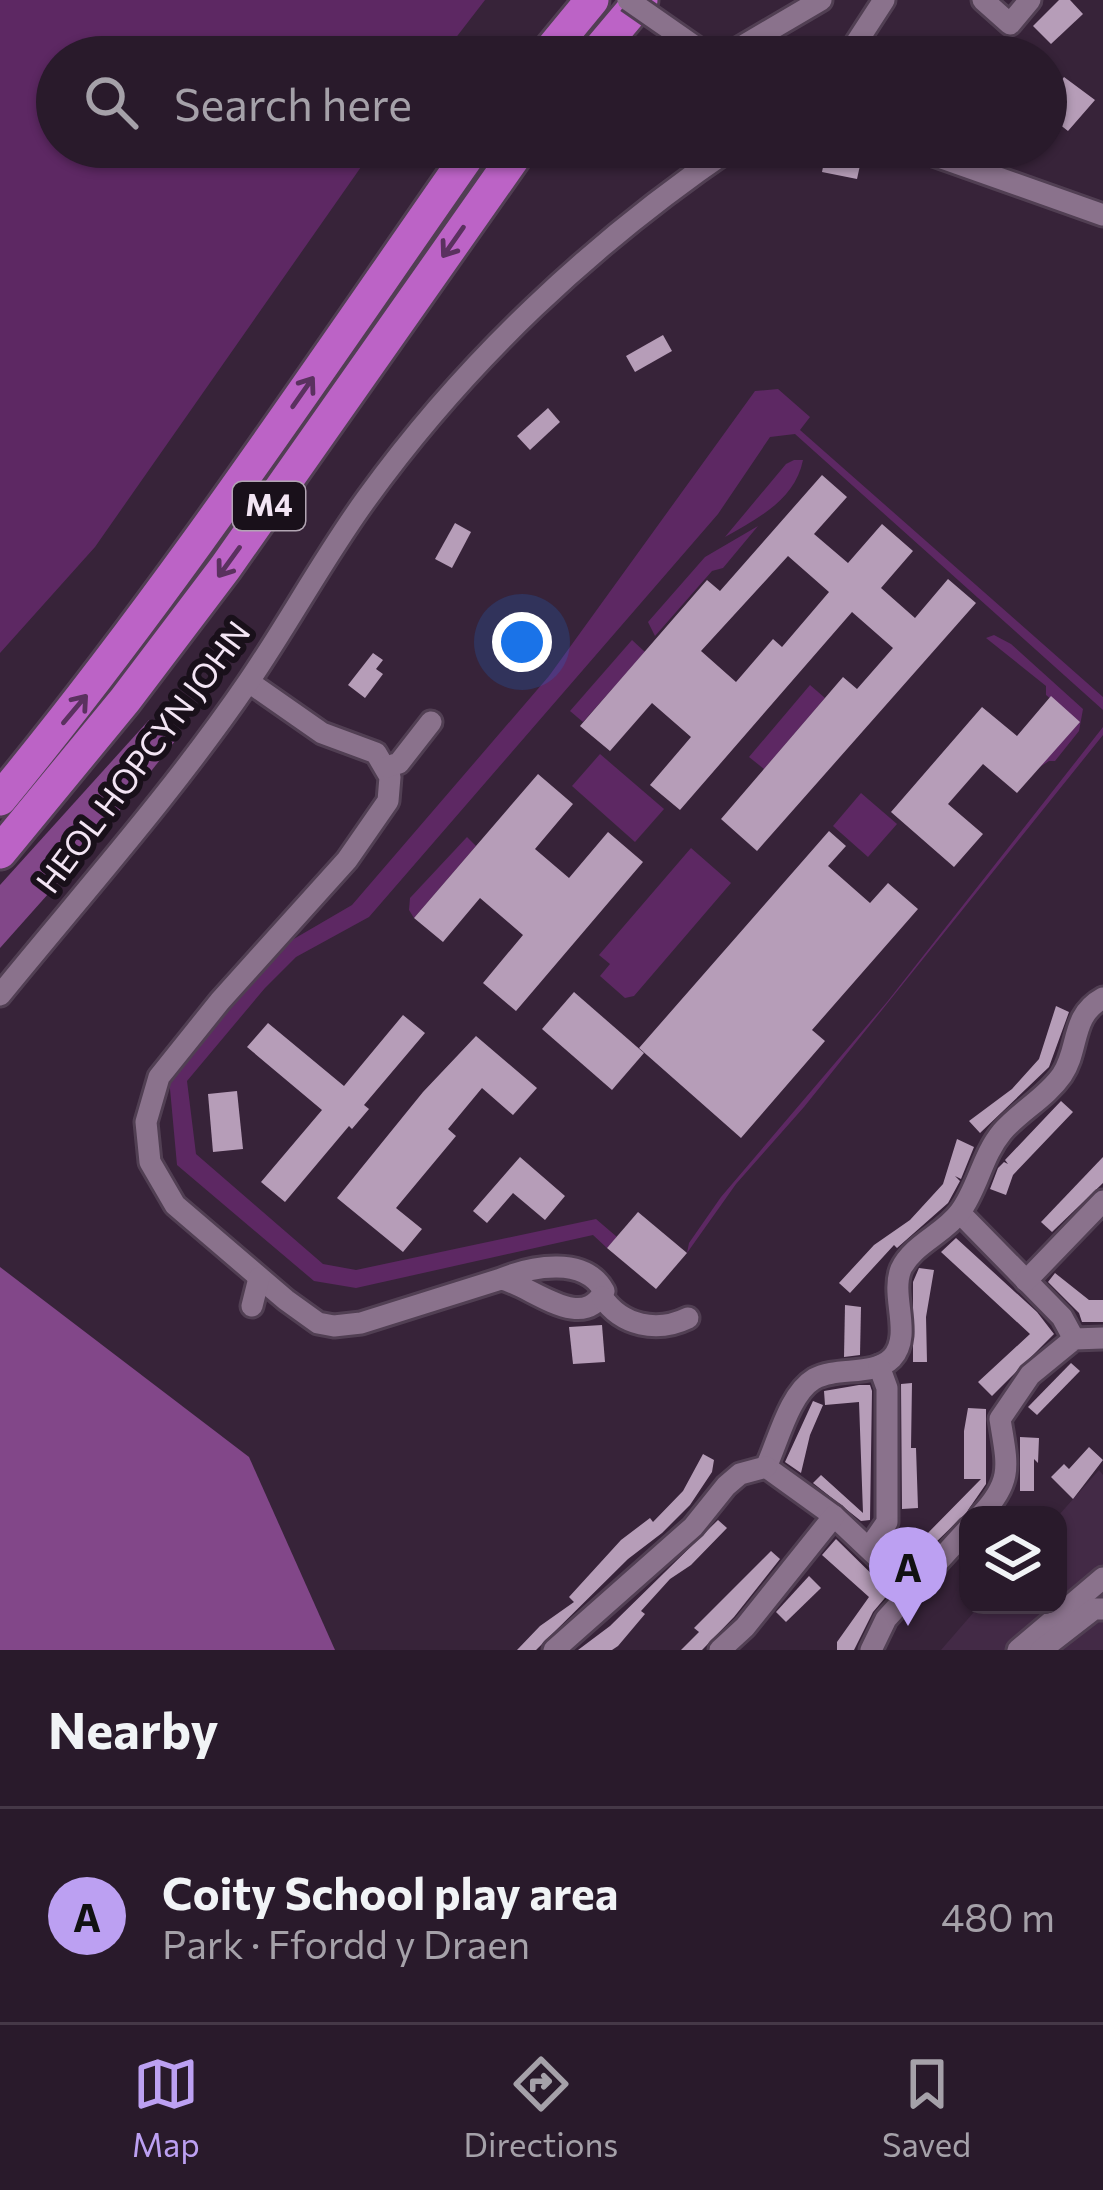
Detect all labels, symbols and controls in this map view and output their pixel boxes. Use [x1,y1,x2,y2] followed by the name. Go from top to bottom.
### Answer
[36,36,1067,168] search box
[78,69,144,135] icon: search
[174,75,412,130] text: Search here
[441,225,466,259] one-way arrow
[290,376,315,410] one-way arrow
[233,482,305,530] road number: M4
[217,545,242,578] one-way arrow
[26,612,258,900] street label: HEOL HOPCYN JOHN
[492,612,552,672] your location
[61,693,87,725] one-way arrow
[959,1506,1067,1614] map controls
[959,1506,1067,1614] button: layers
[869,1527,947,1626] pin: A
[48,1697,218,1760] text: Nearby
[162,1864,618,1919] text: Coity School play area
[73,1892,101,1940] text: A
[941,1892,1055,1940] text: 480 m
[162,1919,530,1967] text: Park · Ffordd y Draen
[132,2051,200,2164] tab: Map
[464,2051,618,2164] tab: Directions
[882,2051,971,2164] tab: Saved

